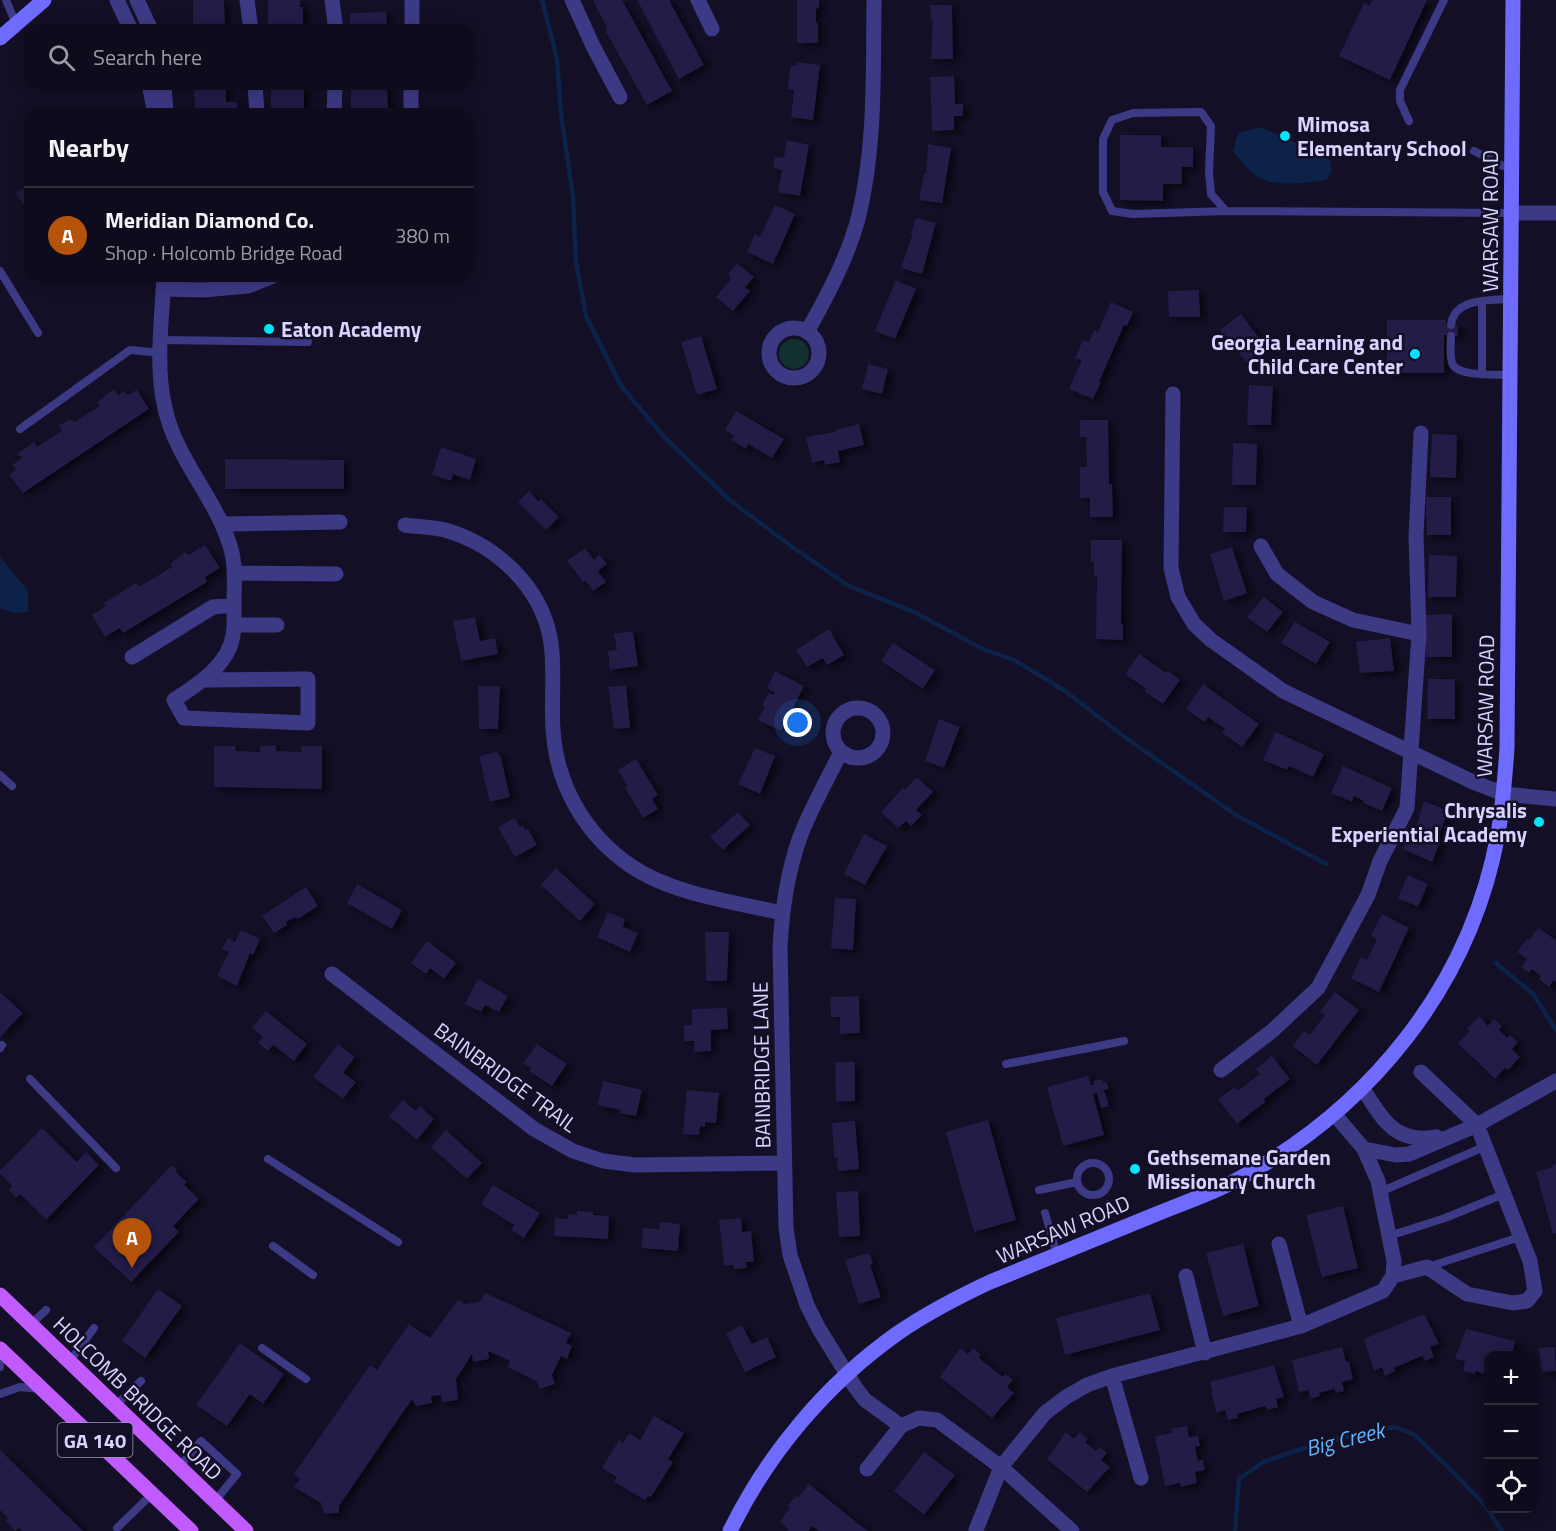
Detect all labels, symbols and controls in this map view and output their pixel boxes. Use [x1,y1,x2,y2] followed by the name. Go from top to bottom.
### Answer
[24,24,474,90] search box
[93,40,202,74] text: Search here
[45,41,78,74] icon: search
[1297,108,1467,164] place label: Mimosa Elementary School
[48,128,129,167] text: Nearby
[1278,129,1292,143] marker: Mimosa Elementary School
[1474,150,1506,292] street label: WARSAW ROAD
[105,203,314,237] text: Meridian Diamond Co.
[61,220,74,251] text: A
[395,220,450,251] text: 380 m
[105,237,342,268] text: Shop · Holcomb Bridge Road
[281,313,422,345] place label: Eaton Academy
[262,322,276,336] marker: Eaton Academy
[1211,326,1403,382] place label: Georgia Learning and Child Care Center
[1408,347,1422,361] marker: Georgia Learning and Child Care Center
[1468,634,1502,778] street label: WARSAW ROAD
[783,708,812,737] your location
[1331,794,1527,850] place label: Chrysalis Experiential Academy
[1532,815,1546,829] marker: Chrysalis Experiential Academy
[744,981,778,1149] street label: BAINBRIDGE LANE
[428,1014,584,1140] street label: BAINBRIDGE TRAIL
[1147,1141,1331,1197] place label: Gethsemane Garden Missionary Church
[1128,1162,1142,1176] marker: Gethsemane Garden Missionary Church
[991,1186,1135,1272] street label: WARSAW ROAD
[112,1218,152,1268] pin: A
[46,1309,230,1487] street label: HOLCOMB BRIDGE ROAD
[1484,1351,1538,1513] map controls
[1484,1351,1538,1405] button: +
[1484,1405,1538,1459] button: −
[1302,1412,1390,1465] water label: Big Creek
[58,1423,132,1457] road number: GA 140
[1484,1459,1538,1513] button: locate

